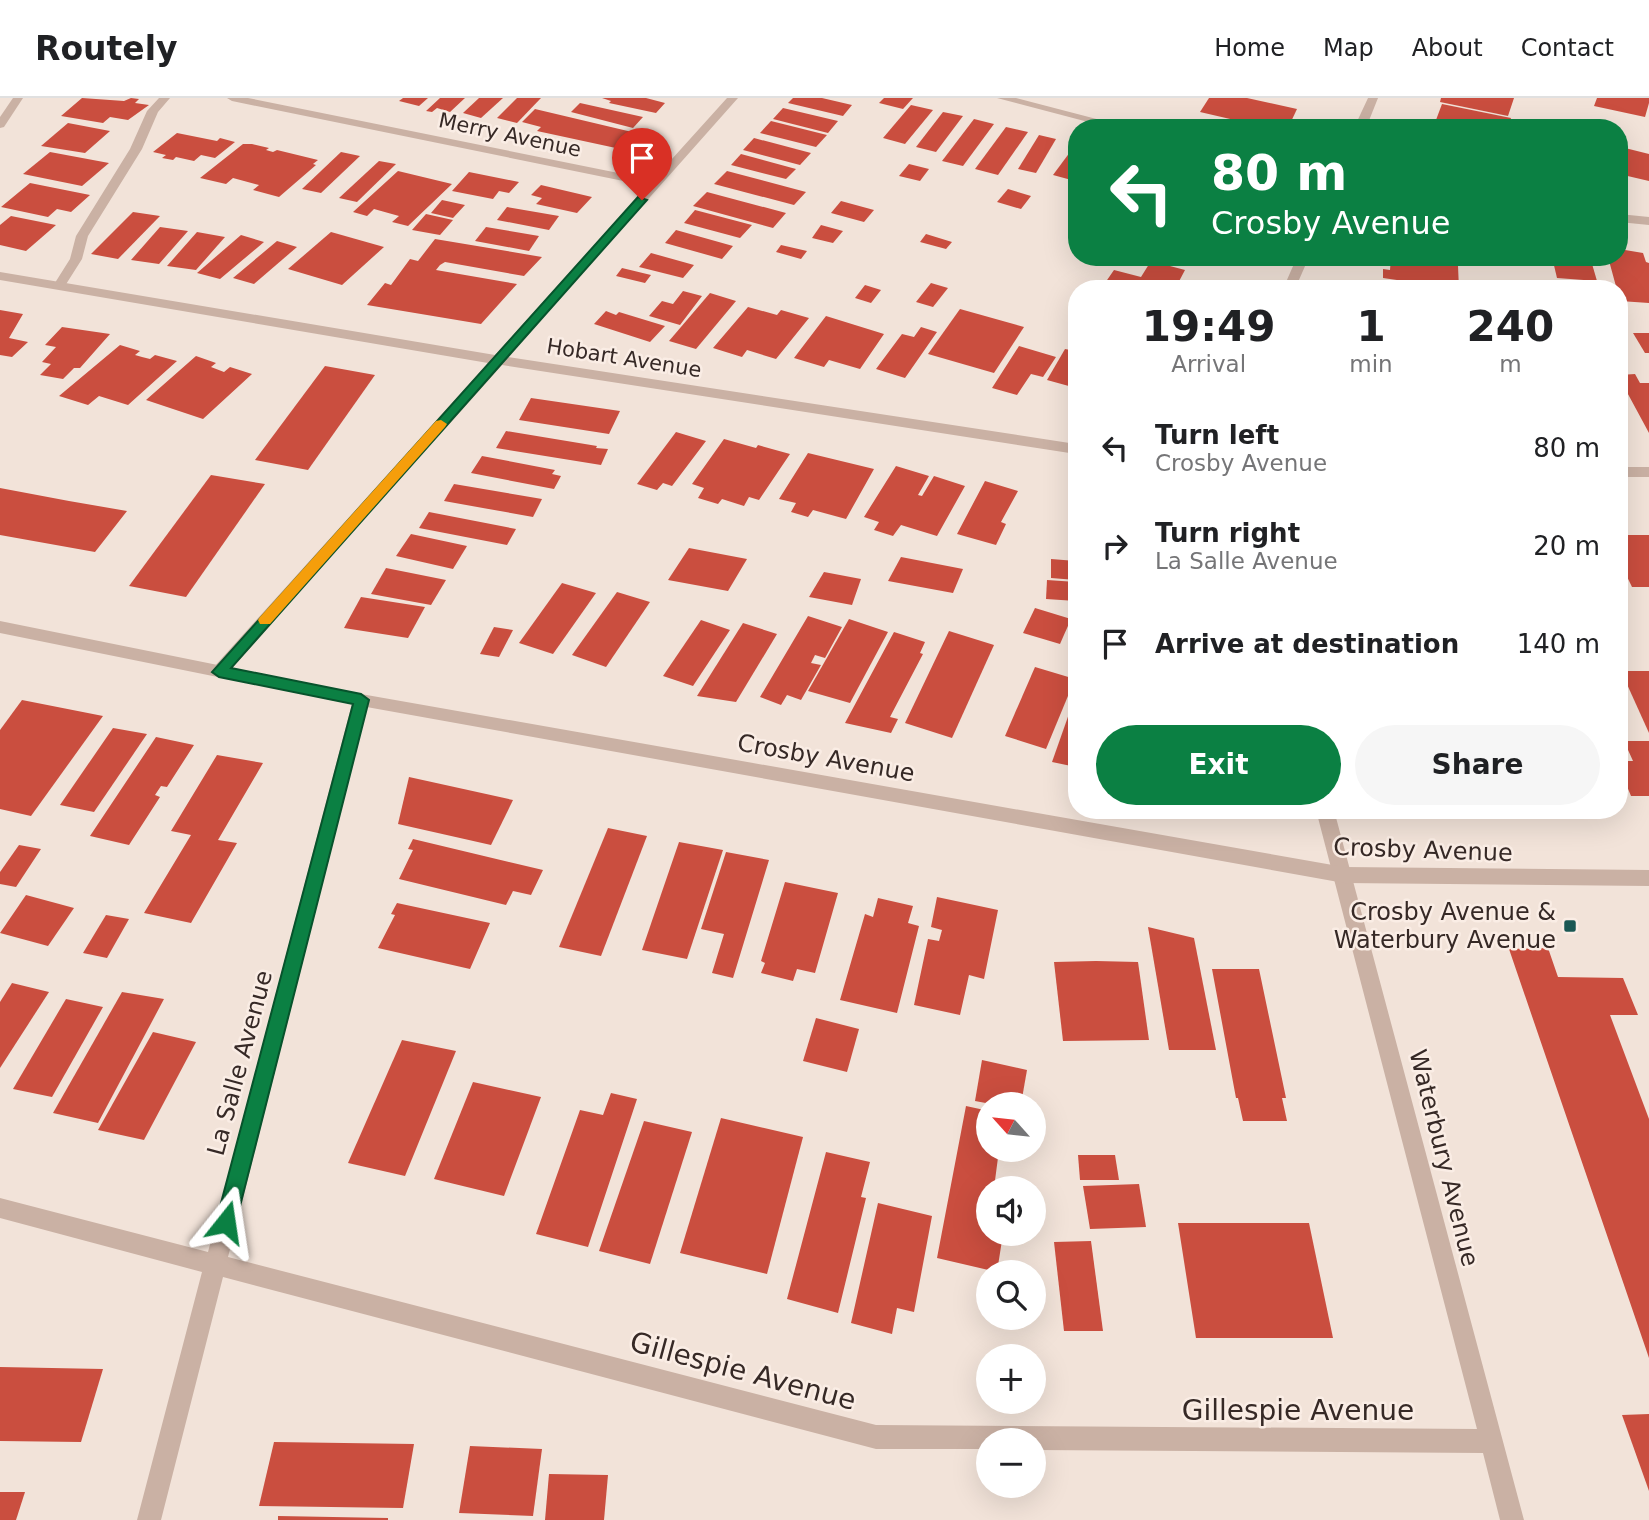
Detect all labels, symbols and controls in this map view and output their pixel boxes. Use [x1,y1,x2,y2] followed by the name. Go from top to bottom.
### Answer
[35,29,178,68] text: Routely
[1214,34,1285,62] text: Home
[1323,34,1374,62] text: Map
[1412,34,1483,62] text: About
[1521,34,1614,62] text: Contact
[437,108,583,162] street label: Merry Avenue
[612,128,672,200] pin
[623,139,661,177] icon: arrive
[1211,145,1347,202] text: 80 m
[1096,147,1187,238] icon: left
[1211,204,1450,242] text: Crosby Avenue
[1142,302,1276,351] text: 19:49
[1356,302,1386,351] text: 1
[1467,302,1554,351] text: 240
[545,334,703,382] street label: Hobart Avenue
[1171,351,1246,377] text: Arrival
[1349,351,1393,377] text: min
[1499,351,1522,377] text: m
[1155,420,1279,450] text: Turn left
[1096,429,1134,467] icon: left
[1533,433,1600,463] text: 80 m
[1155,450,1327,476] text: Crosby Avenue
[1155,518,1300,548] text: Turn right
[1096,527,1134,565] icon: right
[1533,531,1600,561] text: 20 m
[1155,548,1338,574] text: La Salle Avenue
[1096,625,1134,663] icon: arrive
[1155,629,1459,659] text: Arrive at destination
[1517,629,1600,659] text: 140 m
[1096,725,1341,805] button: Exit
[1355,725,1600,805] button: Share
[735,729,917,787] street label: Crosby Avenue
[1333,833,1513,867] street label: Crosby Avenue
[1334,898,1556,954] place label: Crosby Avenue & Waterbury Avenue
[1562,918,1578,934] marker: Crosby Avenue & Waterbury Avenue
[202,967,278,1159] street label: La Salle Avenue
[1404,1047,1484,1269] street label: Waterbury Avenue
[976,1092,1046,1162] north arrow
[976,1092,1046,1498] map controls
[976,1176,1046,1246] button: sound
[189,1185,263,1259] position arrow
[976,1260,1046,1330] button: search
[626,1325,860,1417] street label: Gillespie Avenue
[976,1344,1046,1414] button: +
[1182,1394,1414,1427] street label: Gillespie Avenue
[976,1428,1046,1498] button: −

